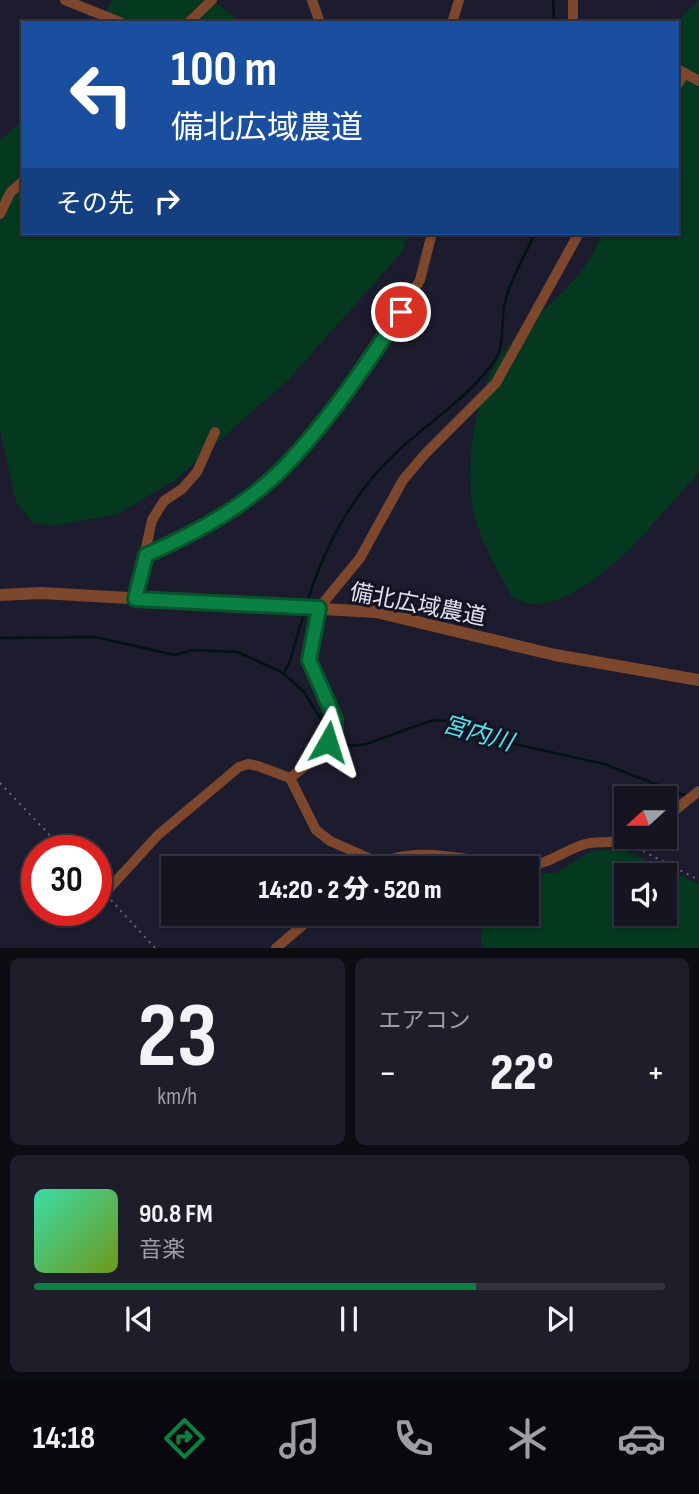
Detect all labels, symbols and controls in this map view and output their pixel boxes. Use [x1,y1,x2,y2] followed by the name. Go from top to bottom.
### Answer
[171,41,277,100] text: 100 m
[56,49,147,140] icon: left
[171,109,363,148] text: 備北広域農道
[148,182,186,220] icon: right
[56,189,134,220] text: その先
[371,282,431,342] pin
[382,293,420,331] icon: arrive
[347,578,488,632] street label: 備北広域農道
[291,705,365,779] position arrow
[439,710,519,758] water label: 宮内川
[614,786,677,849] north arrow
[614,786,677,926] map controls
[21,835,112,926] speed limit sign: 30
[614,863,677,926] button: sound
[258,875,442,906] text: 14:20 · 2 分 · 520 m
[137,983,218,1092] text: 23
[379,1007,471,1035] text: エアコン
[490,1042,554,1105] text: 22°
[379,1051,397,1096] text: −
[646,1051,665,1096] text: +
[157,1083,197,1111] text: km/h
[139,1199,213,1230] text: 90.8 FM
[139,1236,185,1264] text: 音楽
[120,1300,158,1338] icon: previous
[330,1300,368,1338] icon: pause
[541,1300,579,1338] icon: next
[160,1414,209,1463] icon: directions
[275,1414,324,1463] icon: music
[389,1414,438,1463] icon: phone
[503,1414,552,1463] icon: climate
[617,1414,666,1463] icon: car
[33,1419,95,1458] text: 14:18

